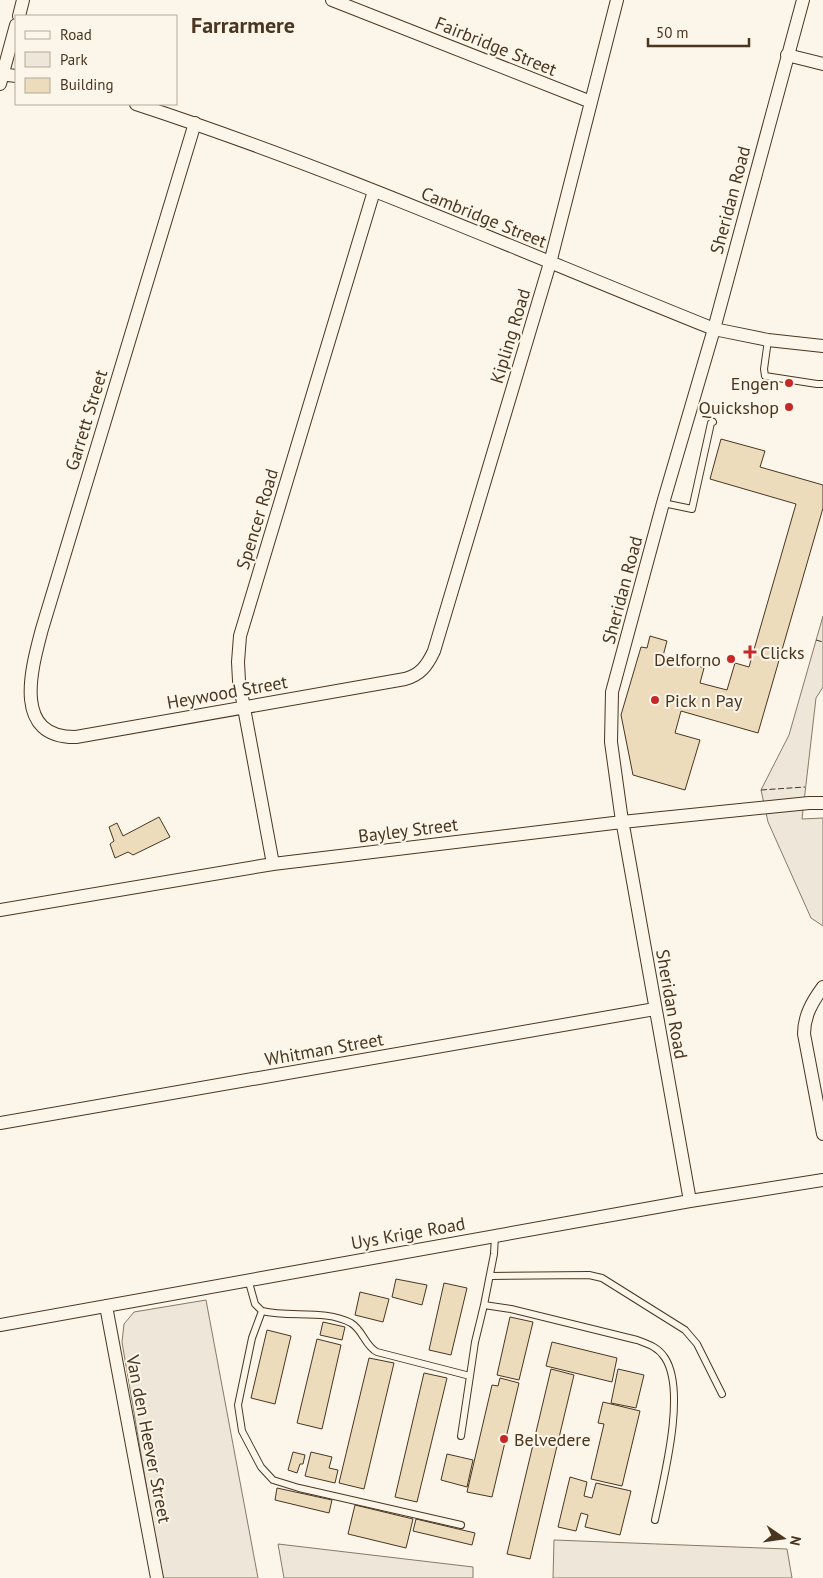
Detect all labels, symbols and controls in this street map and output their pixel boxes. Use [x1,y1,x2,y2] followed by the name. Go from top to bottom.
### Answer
[191,11,295,39] district label: Farrarmere
[432,11,560,81] street label: Fairbridge Street
[15,15,178,105] legend
[648,15,749,47] scale bar
[656,23,689,42] text: 50 m
[60,25,92,44] text: Road
[60,50,88,69] text: Park
[60,75,114,94] text: Building
[705,143,755,257] street label: Sheridan Road
[418,181,550,253] street label: Cambridge Street
[485,286,535,386] street label: Kipling Road
[60,367,112,473] street label: Garrett Street
[731,372,779,395] place label: Engen
[783,377,795,389] marker: Engen
[699,396,779,419] place label: Quickshop
[783,401,795,413] marker: Quickshop
[231,466,283,572] street label: Spencer Road
[597,533,647,647] street label: Sheridan Road
[760,641,805,664] place label: Clicks
[744,646,756,658] marker: Clicks
[654,648,721,671] place label: Delforno
[725,653,737,665] marker: Delforno
[165,670,289,714] street label: Heywood Street
[665,689,743,712] place label: Pick n Pay
[649,694,661,706] marker: Pick n Pay
[357,812,459,848] street label: Bayley Street
[651,947,693,1061] street label: Sheridan Road
[263,1027,385,1071] street label: Whitman Street
[349,1212,467,1254] street label: Uys Krige Road
[121,1352,177,1525] street label: Van den Heever Street
[514,1428,591,1451] place label: Belvedere
[498,1433,510,1445] marker: Belvedere
[758,1513,808,1563] north arrow
[786,1534,805,1547] text: N

